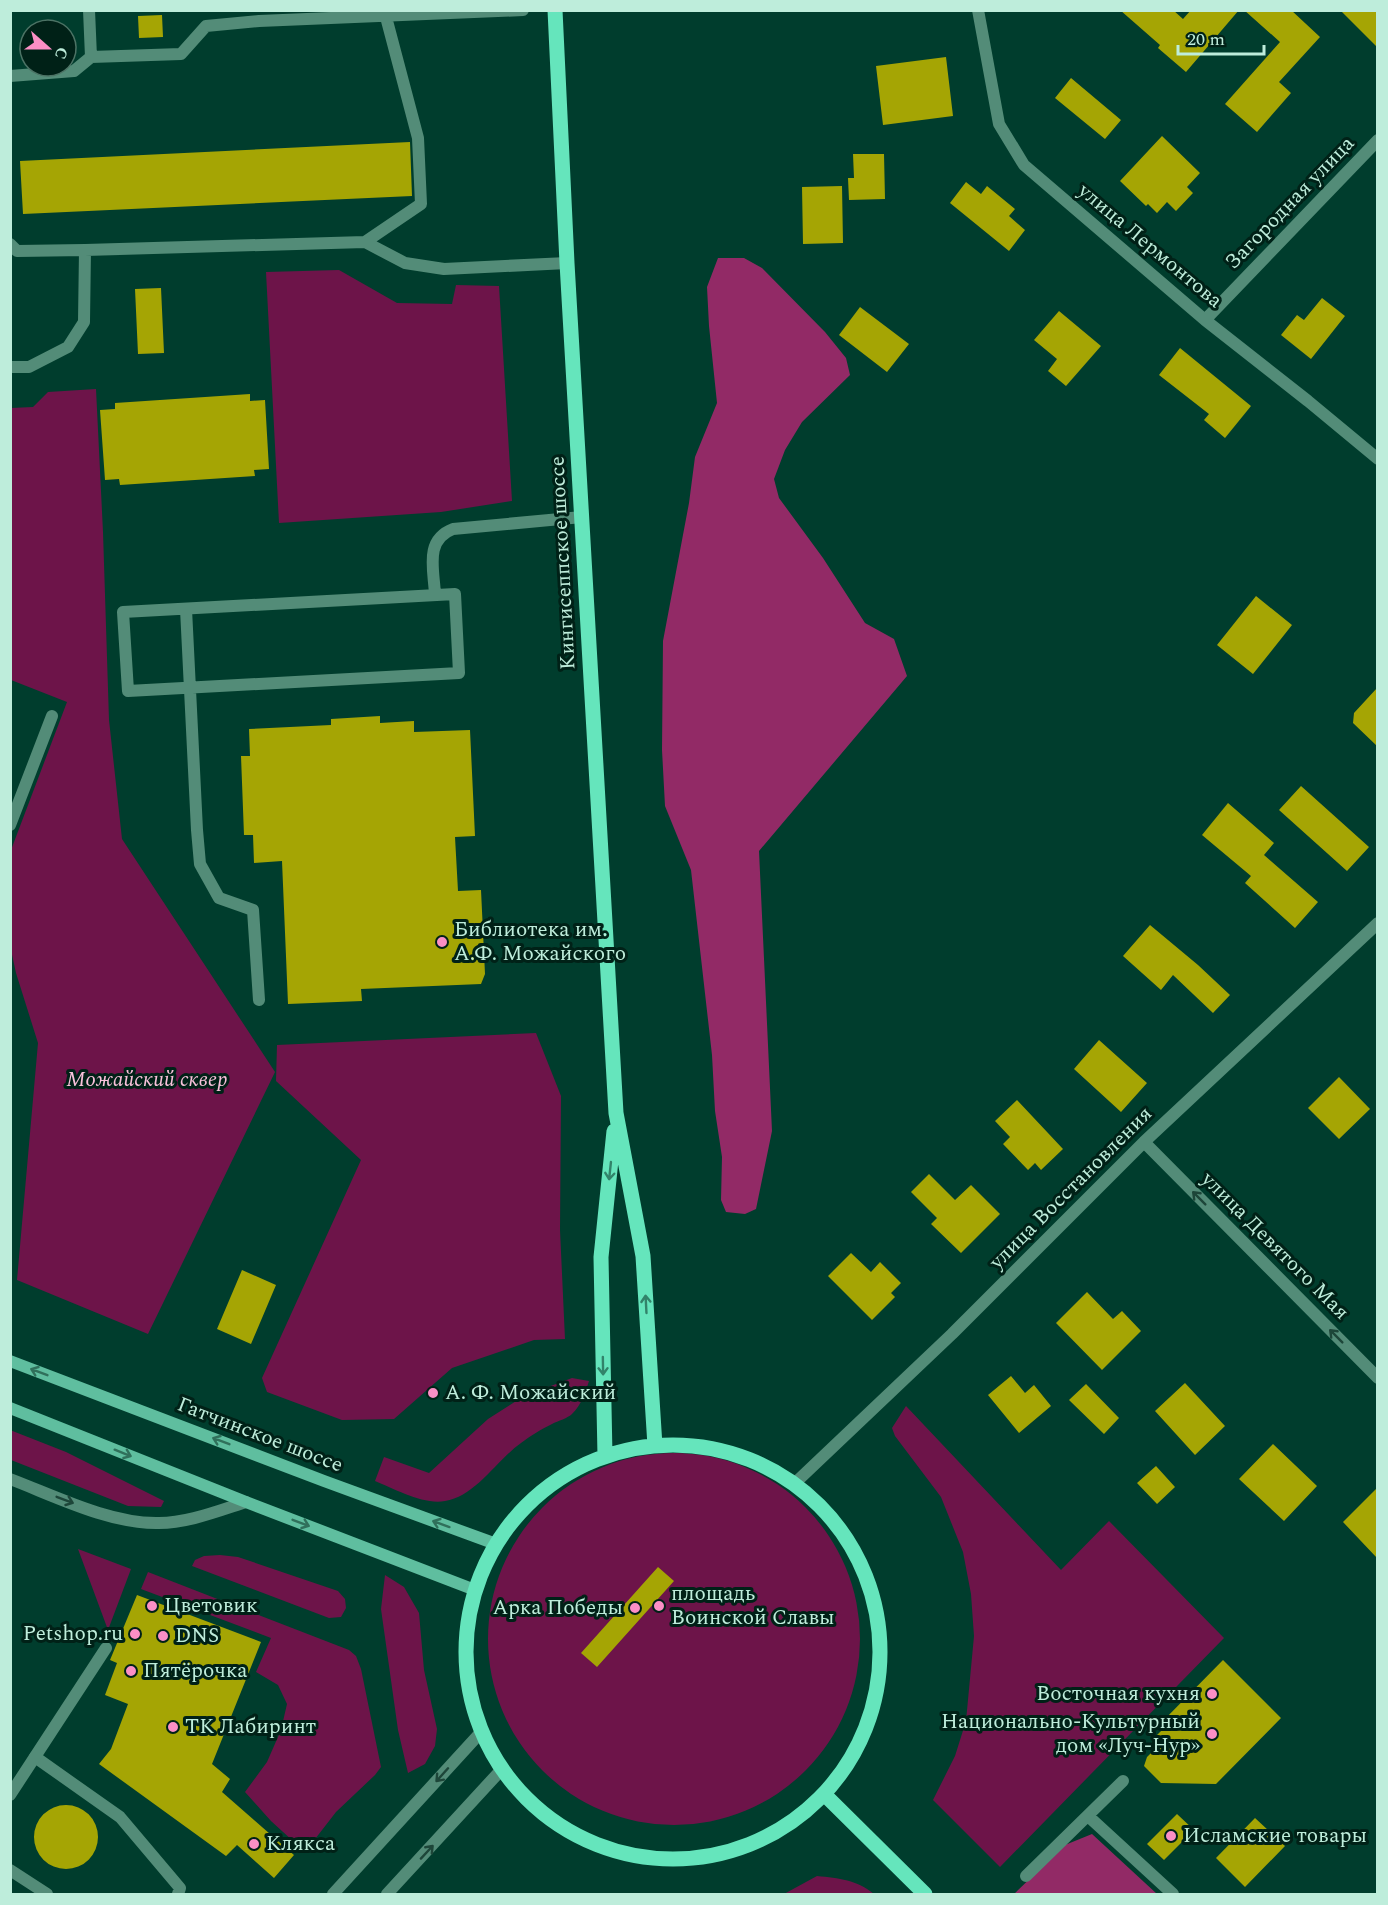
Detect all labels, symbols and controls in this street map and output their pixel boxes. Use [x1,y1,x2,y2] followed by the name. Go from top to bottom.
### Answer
[18,18,78,78] north arrow
[1178,18,1264,56] scale bar
[1187,26,1225,53] text: 20 m
[48,43,74,63] text: С
[1218,128,1363,277] street label: Загородная улица
[1070,175,1230,317] street label: улица Лермонтова
[541,455,585,671] street label: Кингисеппское шоссе
[454,914,626,970] place label: Библиотека им. А.Ф. Можайского
[435,935,449,949] marker: Библиотека им. А.Ф. Можайского
[66,1064,228,1096] park label: Можайский сквер
[981,1099,1160,1278] street label: улица Восстановления
[604,1161,615,1181] one-way arrow
[1193,1164,1356,1327] street label: улица Девятого Мая
[1192,1190,1207,1205] one-way arrow
[640,1294,651,1314] one-way arrow
[1329,1329,1344,1344] one-way arrow
[597,1355,609,1375] one-way arrow
[30,1365,49,1376] one-way arrow
[445,1377,616,1409] place label: А. Ф. Можайский
[426,1386,440,1400] marker: А. Ф. Можайский
[172,1389,348,1481] street label: Гатчинское шоссе
[212,1435,231,1446] one-way arrow
[114,1448,132,1459] one-way arrow
[55,1495,74,1506] one-way arrow
[291,1518,309,1529] one-way arrow
[432,1518,451,1529] one-way arrow
[671,1578,835,1634] place label: площадь Воинской Славы
[164,1590,258,1622] place label: Цветовик
[492,1592,623,1624] place label: Арка Победы
[145,1599,159,1613] marker: Цветовик
[652,1599,666,1613] marker: площадь Воинской Славы
[628,1601,642,1615] marker: Арка Победы
[23,1618,123,1650] place label: Petshop.ru
[175,1620,219,1652] place label: DNS
[128,1627,142,1641] marker: Petshop.ru
[156,1629,170,1643] marker: DNS
[143,1655,248,1687] place label: Пятёрочка
[124,1664,138,1678] marker: Пятёрочка
[1036,1678,1200,1710] place label: Восточная кухня
[1205,1687,1219,1701] marker: Восточная кухня
[941,1706,1200,1762] place label: Национально-Культурный дом «Луч-Нур»
[185,1711,316,1743] place label: ТК Лабиринт
[166,1720,180,1734] marker: ТК Лабиринт
[1205,1727,1219,1741] marker: Национально-Культурный дом «Луч-Нур»
[435,1767,449,1782] one-way arrow
[1183,1820,1367,1852] place label: Исламские товары
[266,1828,336,1860] place label: Клякса
[1164,1829,1178,1843] marker: Исламские товары
[247,1837,261,1851] marker: Клякса
[419,1845,433,1860] one-way arrow

